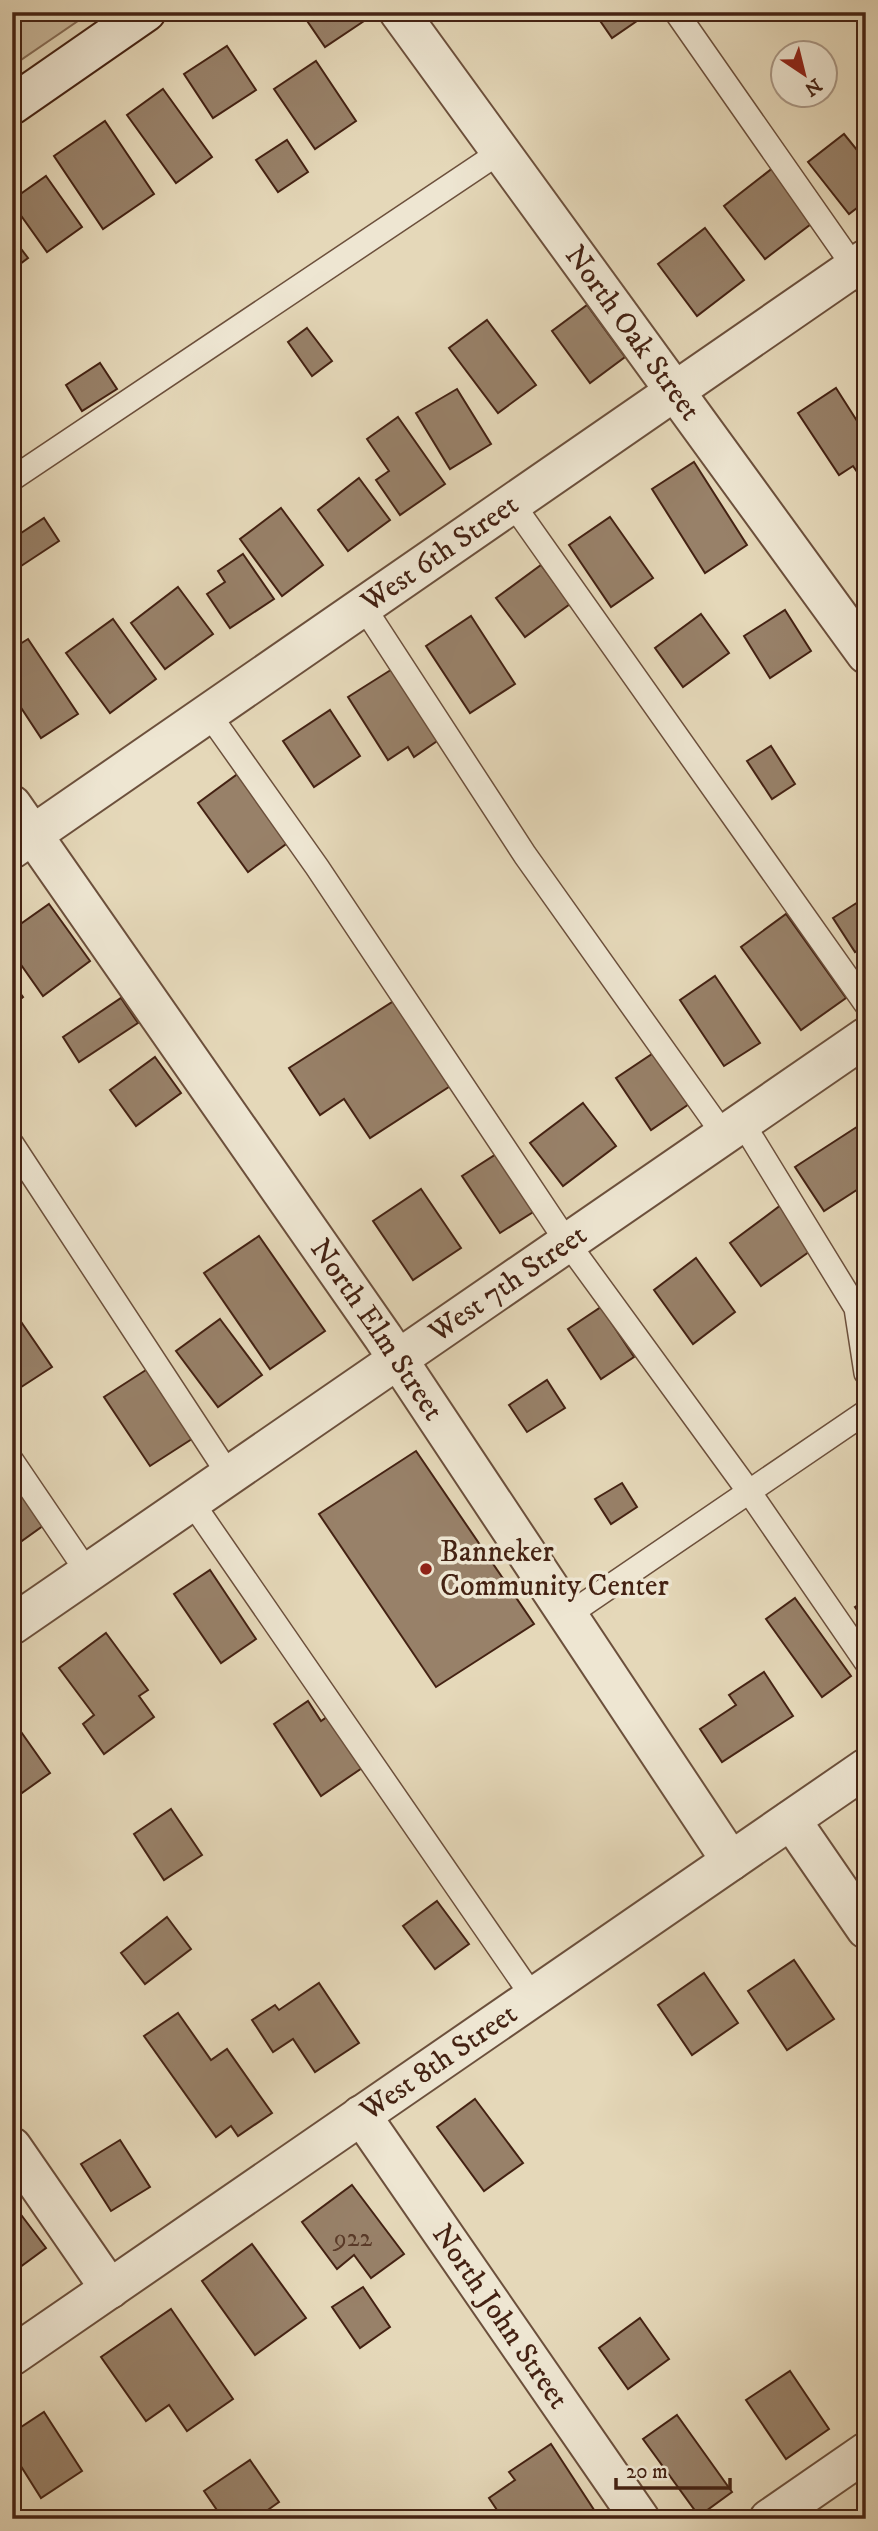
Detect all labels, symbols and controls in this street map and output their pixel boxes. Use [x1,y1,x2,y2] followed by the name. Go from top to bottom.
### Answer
[770,38,840,108] north arrow
[800,73,826,101] text: N
[556,238,709,428] street label: North Oak Street
[353,486,526,621] street label: West 6th Street
[421,1216,594,1351] street label: West 7th Street
[302,1232,452,1427] street label: North Elm Street
[440,1534,669,1605] place label: Banneker Community Center
[418,1561,434,1577] marker: Banneker Community Center
[352,1995,524,2130] street label: West 8th Street
[424,2217,577,2416] street label: North John Street
[332,2222,372,2255] house number: 922
[616,2447,729,2491] scale bar
[626,2459,668,2485] text: 20 m

